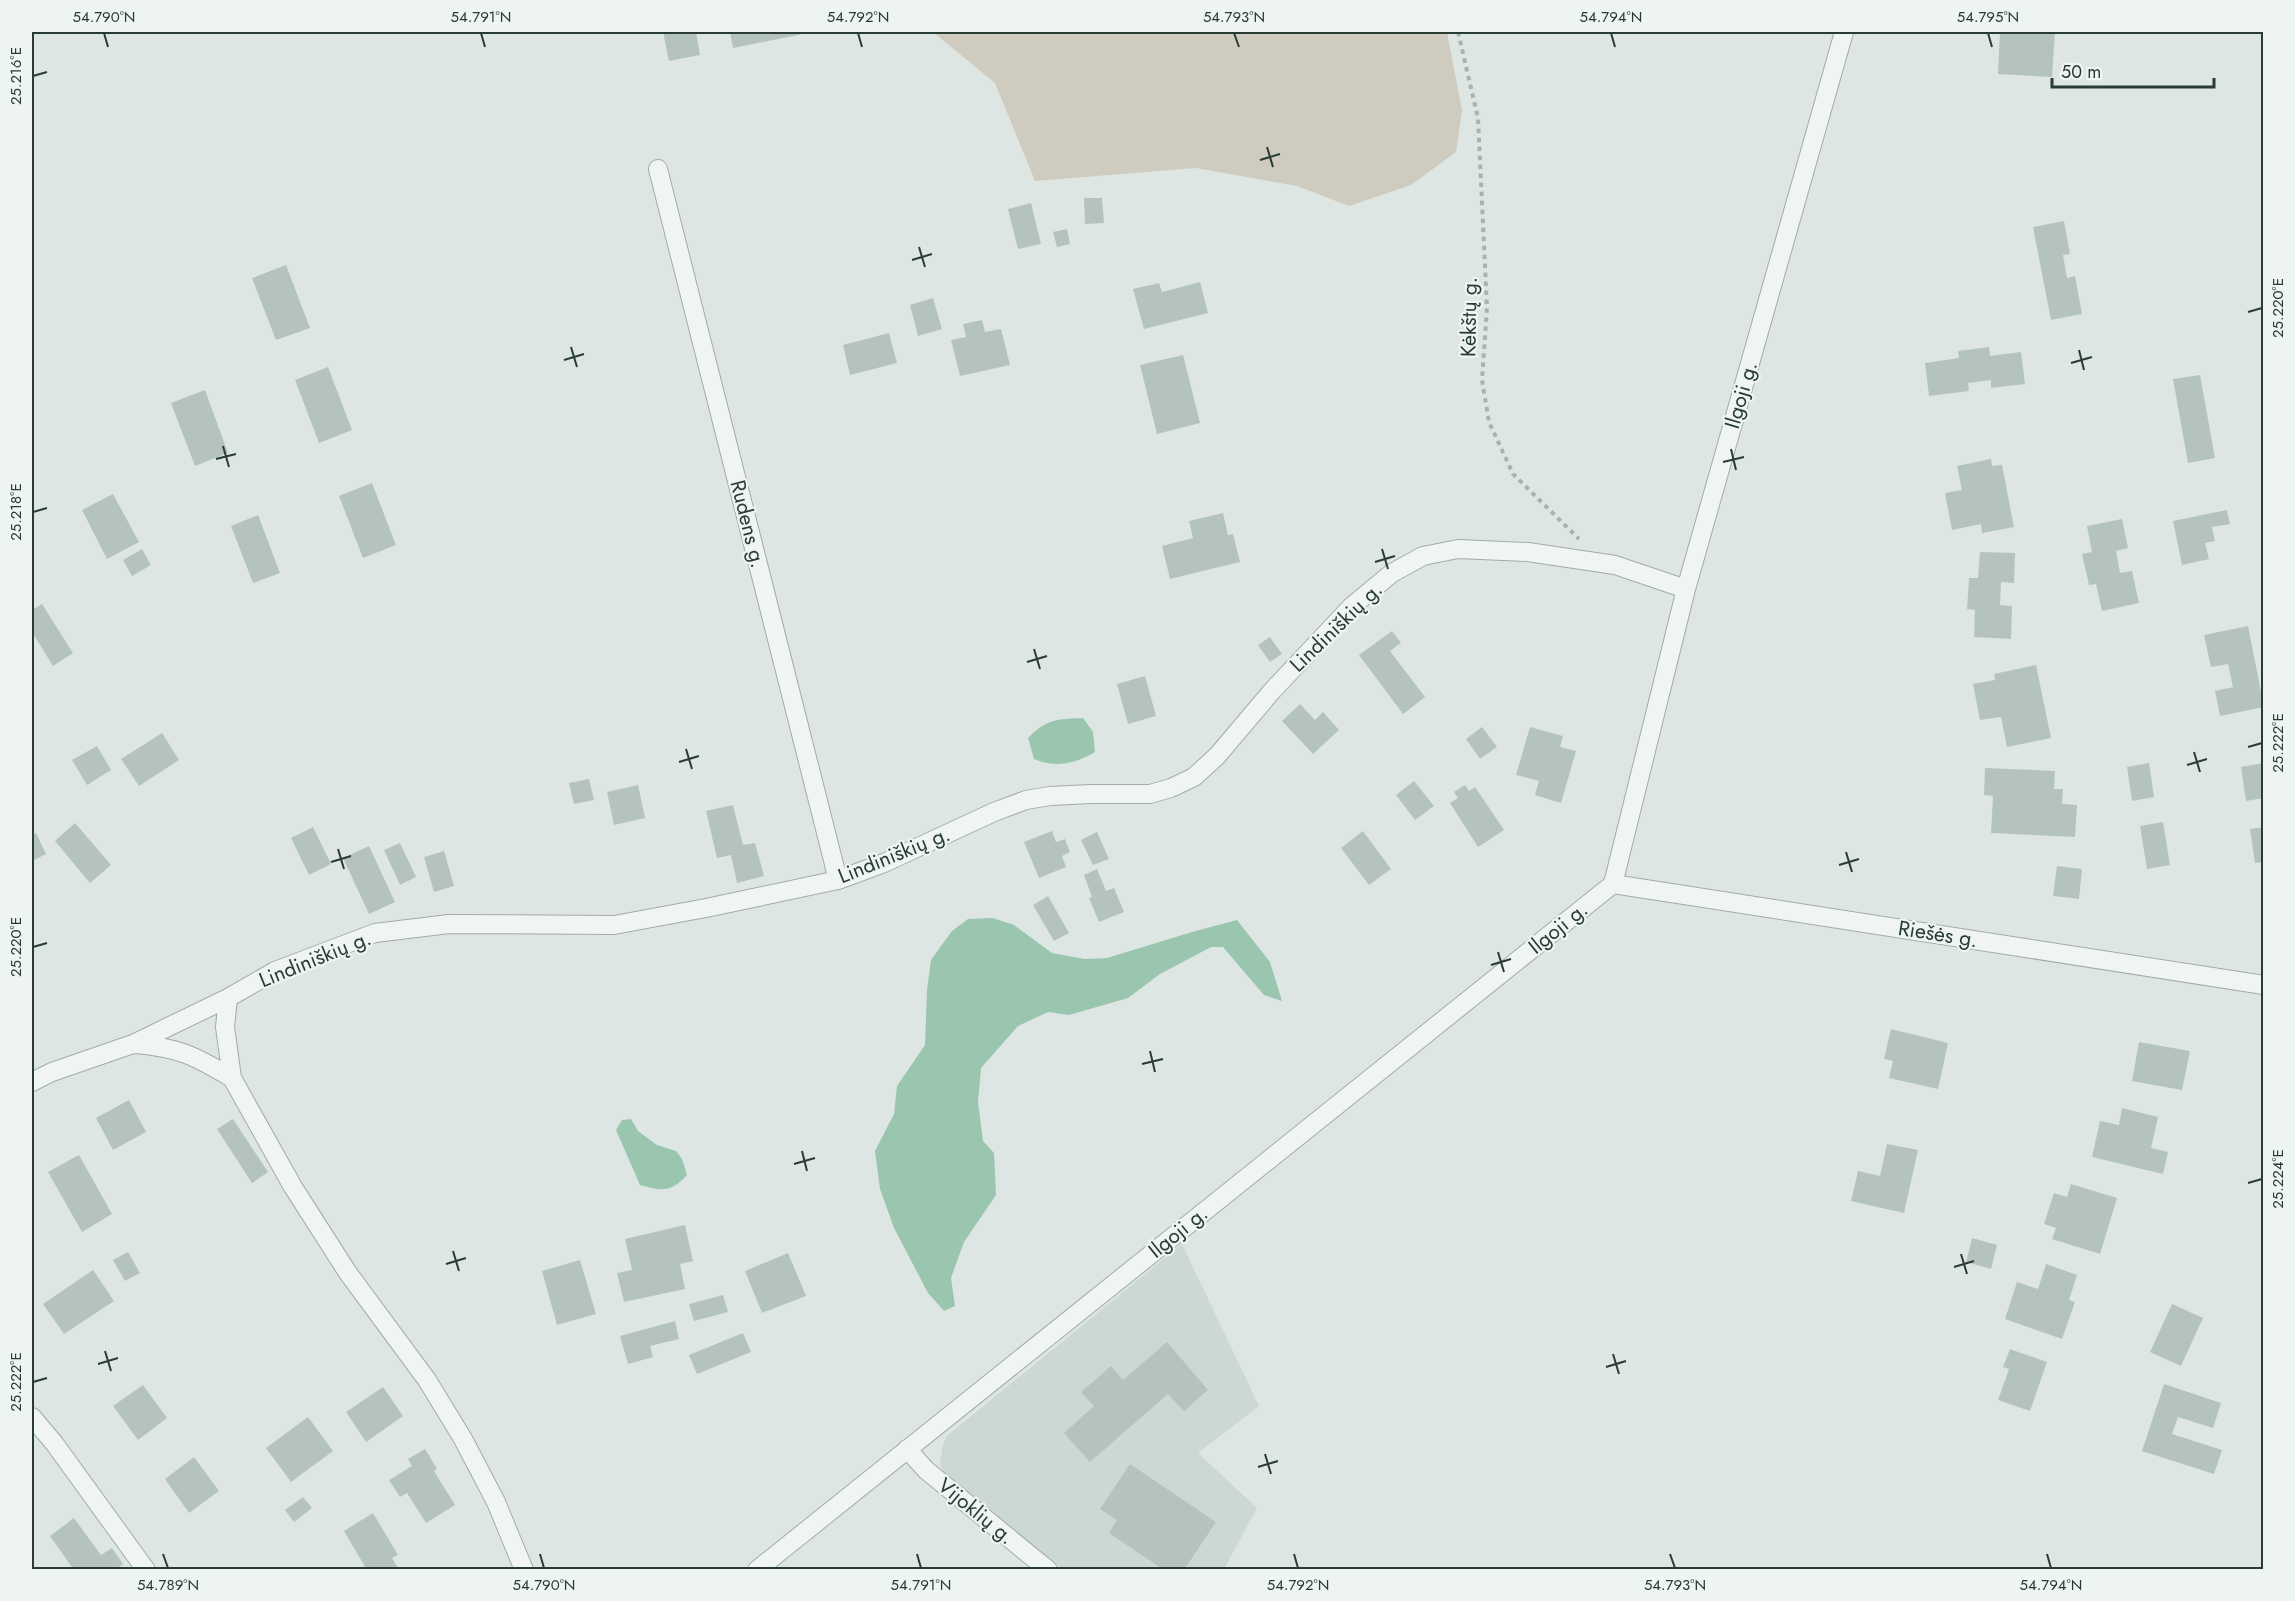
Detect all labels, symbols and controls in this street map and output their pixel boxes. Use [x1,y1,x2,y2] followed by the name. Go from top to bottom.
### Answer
[72,6,136,28] text: 54.790°N
[451,6,511,28] text: 54.791°N
[827,6,889,28] text: 54.792°N
[1203,6,1265,28] text: 54.793°N
[1580,6,1642,28] text: 54.794°N
[1957,6,2019,28] text: 54.795°N
[5,47,27,105] text: 25.216°E
[2052,51,2214,89] scale bar
[2061,59,2101,85] text: 50 m
[1453,277,1485,357] street label: Kėkštų g.
[2267,278,2289,338] text: 25.220°E
[1717,358,1765,432] street label: Ilgoji g.
[723,477,773,571] street label: Rudens g.
[5,483,27,541] text: 25.218°E
[1283,575,1389,679] street label: Lindiniškių g.
[2267,713,2289,773] text: 25.222°E
[833,819,955,891] street label: Lindiniškių g.
[1522,895,1594,961] street label: Ilgoji g.
[1896,913,1980,955] street label: Riešės g.
[5,917,27,977] text: 25.220°E
[254,923,376,995] street label: Lindiniškių g.
[2267,1149,2289,1209] text: 25.224°E
[1142,1199,1214,1265] street label: Ilgoji g.
[5,1352,27,1412] text: 25.222°E
[931,1471,1021,1551] street label: Vijoklių g.
[137,1574,199,1596] text: 54.789°N
[512,1574,576,1596] text: 54.790°N
[891,1574,951,1596] text: 54.791°N
[1267,1574,1329,1596] text: 54.792°N
[1644,1574,1706,1596] text: 54.793°N
[2020,1574,2082,1596] text: 54.794°N

